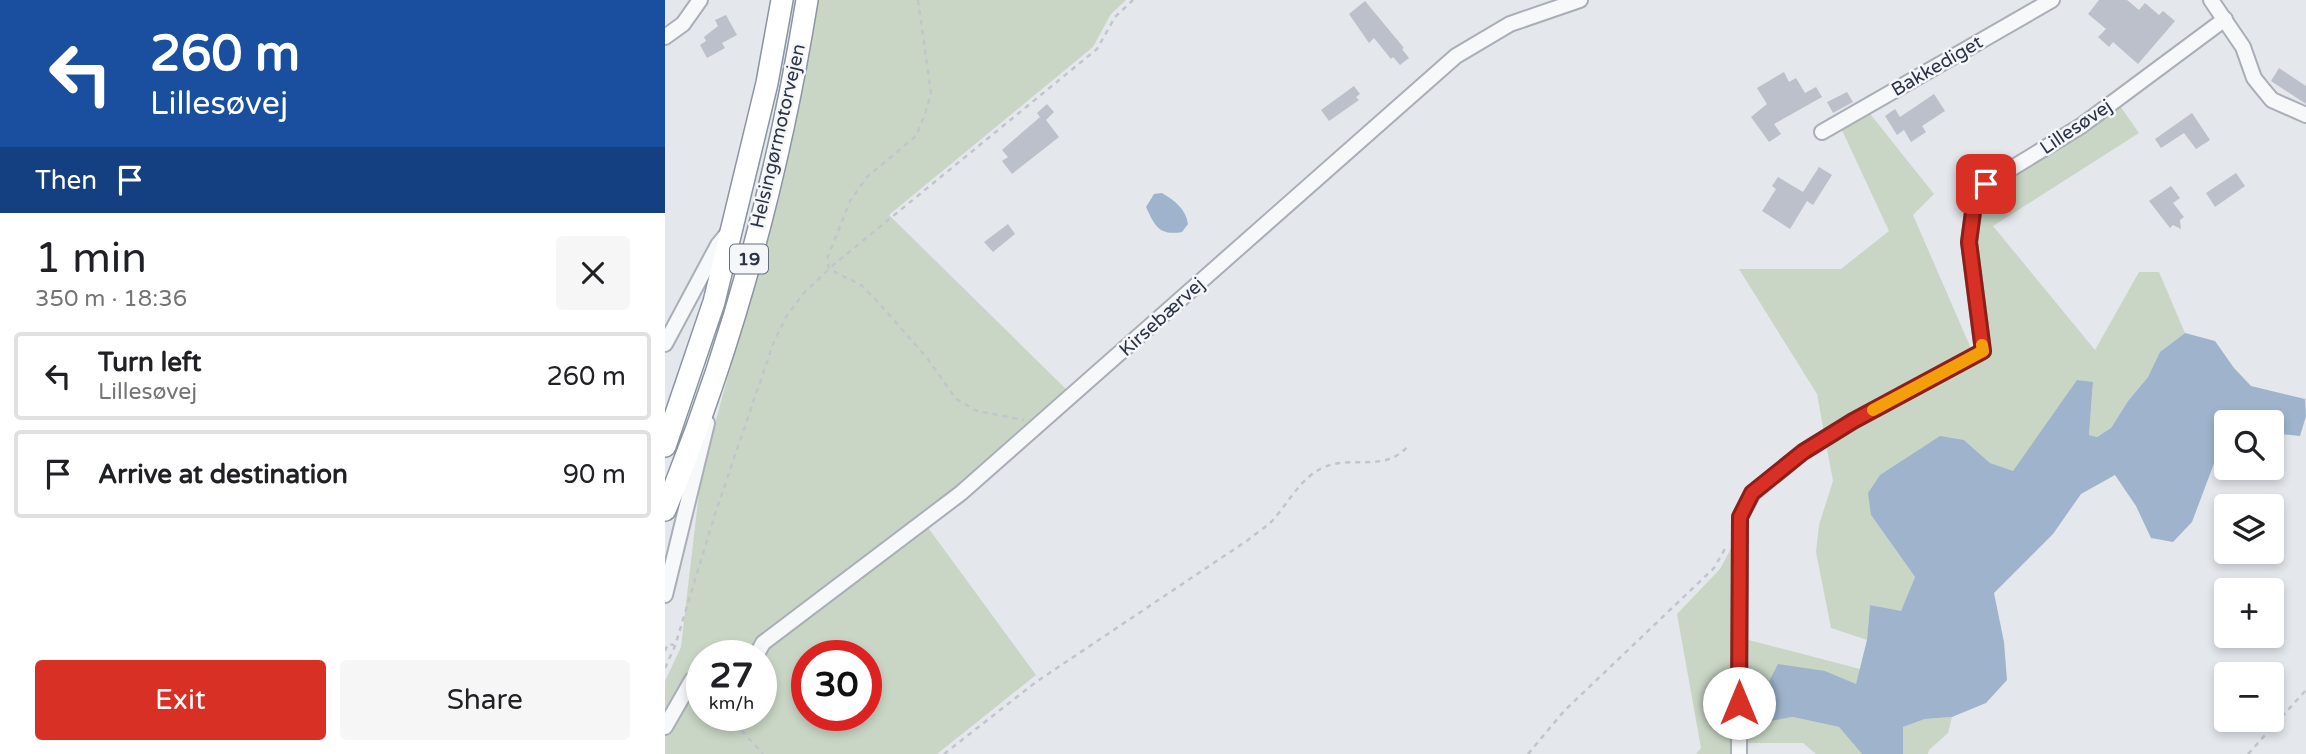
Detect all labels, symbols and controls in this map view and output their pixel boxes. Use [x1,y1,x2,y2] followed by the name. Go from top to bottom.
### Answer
[150,25,300,84] text: 260 m
[35,28,126,119] icon: left
[1887,31,1987,101] street label: Bakkediget
[746,42,810,230] street label: Helsingørmotorvejen
[150,85,288,123] text: Lillesøvej
[2036,95,2116,159] street label: Lillesøvej
[1956,154,2016,214] pin
[111,161,149,199] icon: arrive
[35,165,97,196] text: Then
[1967,165,2005,203] icon: arrive
[35,233,147,284] text: 1 min
[556,236,630,310] button: close
[730,244,768,274] road number: 19
[1115,273,1209,361] street label: Kirsebærvej
[35,285,187,313] text: 350 m · 18:36
[98,347,201,378] text: Turn left
[39,357,77,395] icon: left
[546,361,626,392] text: 260 m
[98,378,197,406] text: Lillesøvej
[2214,410,2284,732] map controls
[2214,410,2284,480] button: search
[39,455,77,493] icon: arrive
[98,459,348,490] text: Arrive at destination
[563,459,626,490] text: 90 m
[2214,494,2284,564] button: layers
[2214,578,2284,648] button: +
[791,640,882,731] speed limit sign: 30
[710,655,753,697] text: 27
[35,660,326,740] button: Exit
[340,660,630,740] button: Share
[2214,662,2284,732] button: −
[1702,666,1776,740] position arrow
[709,692,754,714] text: km/h

